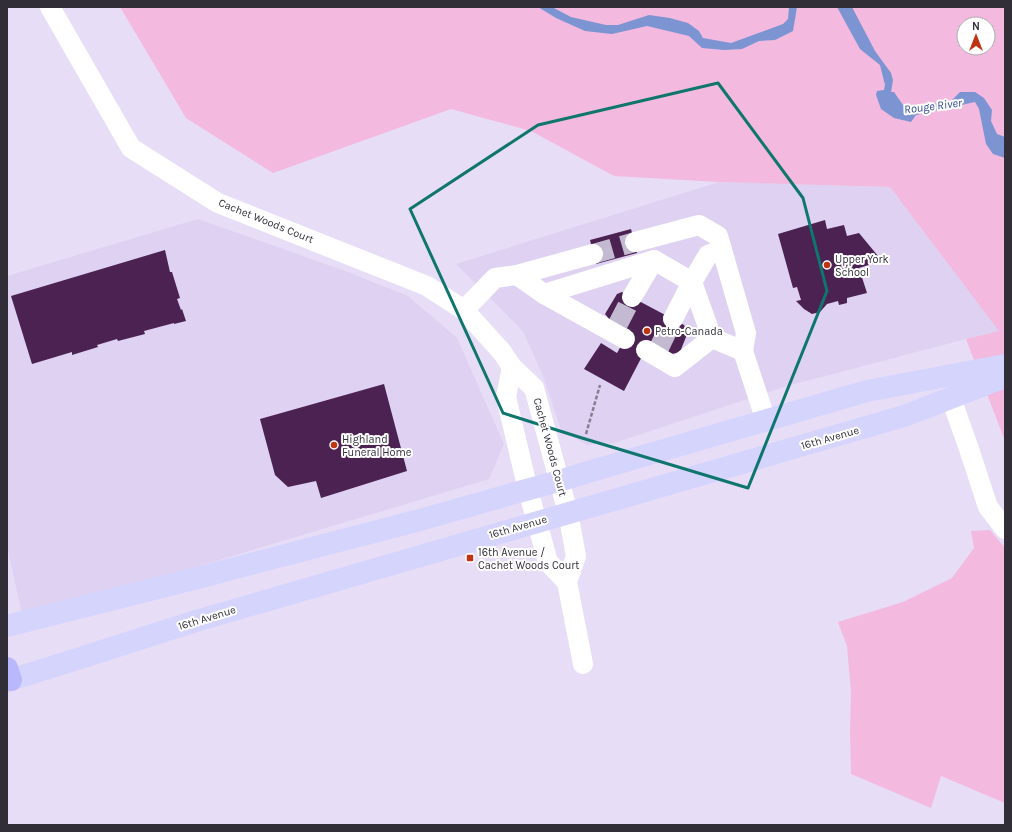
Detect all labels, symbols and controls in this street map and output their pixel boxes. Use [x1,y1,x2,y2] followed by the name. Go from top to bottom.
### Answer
[956,16,996,56] north arrow
[972,20,980,33] text: N
[903,95,964,116] water label: Rouge River
[217,196,315,246] street label: Cachet Woods Court
[835,253,889,279] place label: Upper York School
[822,260,832,270] marker: Upper York School
[655,325,723,338] place label: Petro-Canada
[642,326,652,336] marker: Petro-Canada
[531,396,569,498] street label: Cachet Woods Court
[800,423,861,452] street label: 16th Avenue
[342,433,412,459] place label: Highland Funeral Home
[329,440,339,450] marker: Highland Funeral Home
[488,512,549,541] street label: 16th Avenue
[478,546,579,572] place label: 16th Avenue / Cachet Woods Court
[465,553,475,563] marker: 16th Avenue / Cachet Woods Court
[177,603,238,633] street label: 16th Avenue

